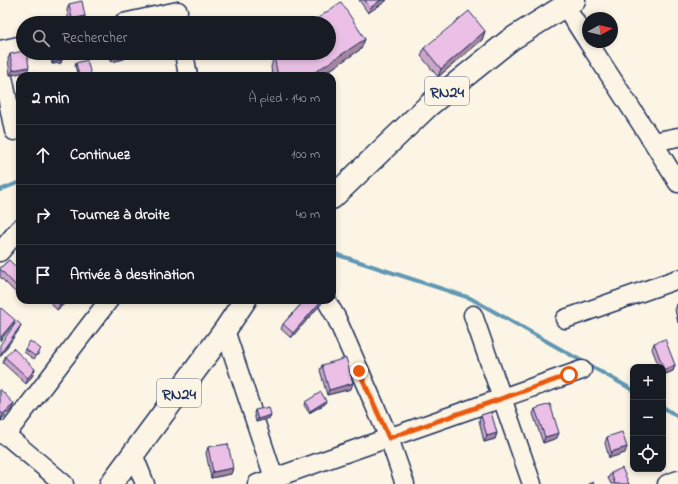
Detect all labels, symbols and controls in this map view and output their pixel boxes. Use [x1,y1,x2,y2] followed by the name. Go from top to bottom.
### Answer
[582,12,618,48] north arrow
[16,16,336,60] search box
[30,27,52,49] icon: search
[62,27,127,49] text: Rechercher
[425,77,469,105] road number: RN24
[32,86,69,111] text: 2 min
[248,89,320,108] text: À pied · 140 m
[32,144,54,166] icon: ahead
[70,144,130,166] text: Continuez
[291,145,320,164] text: 100 m
[32,204,54,226] icon: right
[70,204,170,226] text: Tournez à droite
[296,205,320,224] text: 40 m
[32,264,54,286] icon: arrive
[70,264,195,286] text: Arrivée à destination
[350,362,368,380] route end
[630,364,666,472] map controls
[630,364,666,400] button: +
[560,366,578,384] route start
[157,379,201,407] road number: RN24
[630,400,666,436] button: −
[630,436,666,472] button: locate

